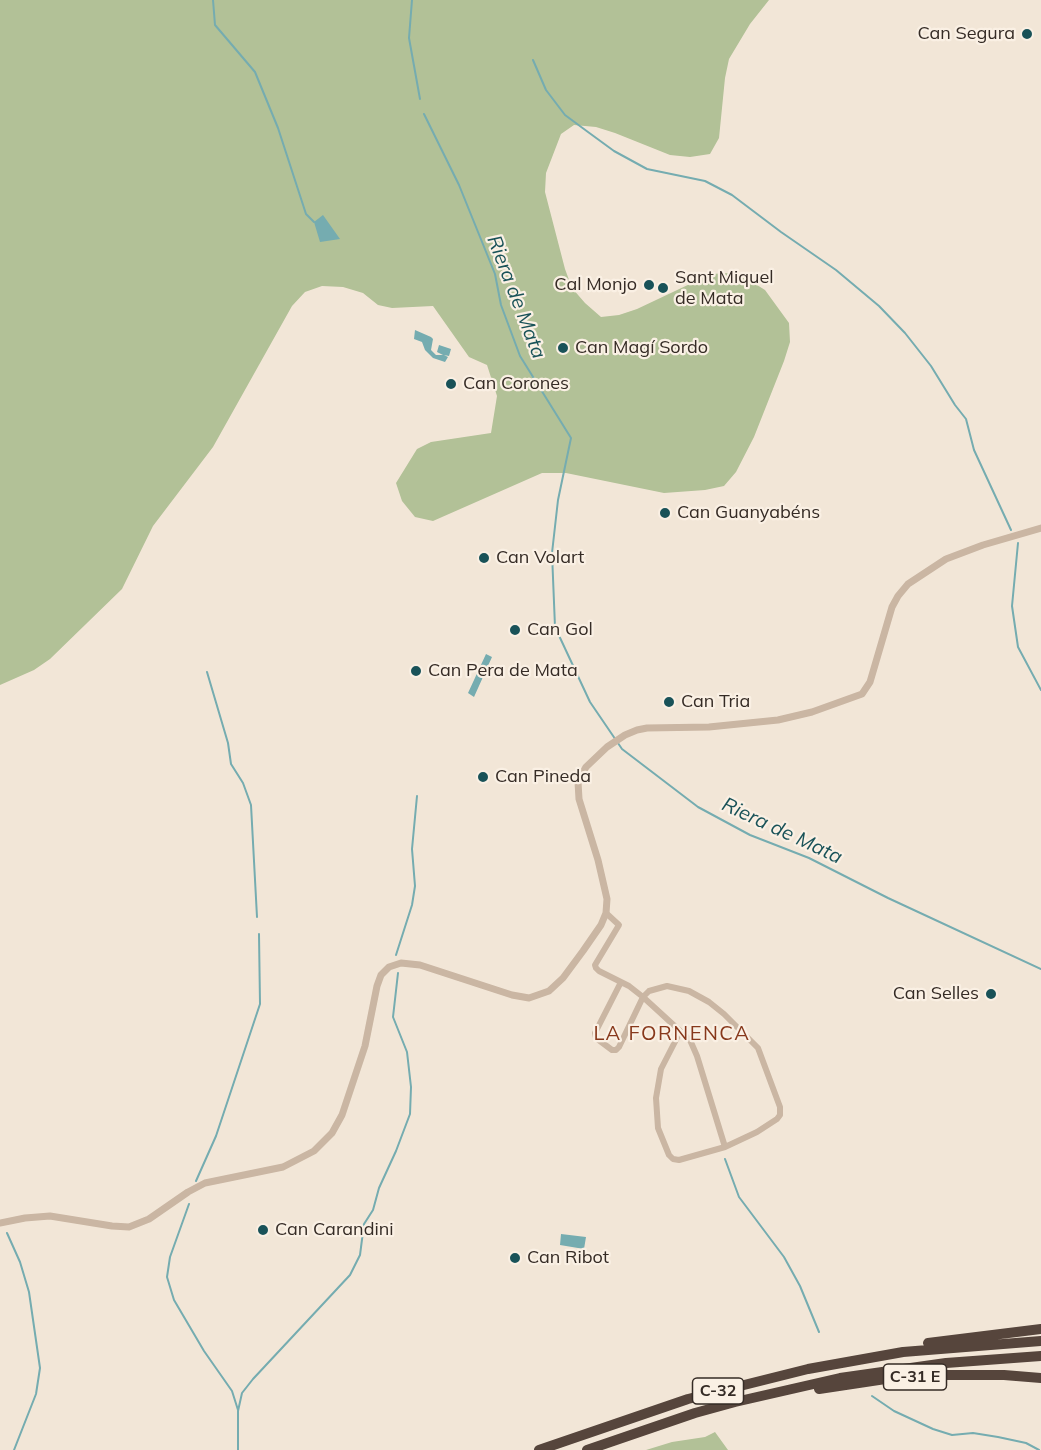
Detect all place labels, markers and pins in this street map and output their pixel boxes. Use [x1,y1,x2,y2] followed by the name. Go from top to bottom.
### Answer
[917,23,1015,45] place label: Can Segura
[1020,27,1034,41] marker: Can Segura
[675,267,774,310] place label: Sant Miquel de Mata
[554,274,637,296] place label: Cal Monjo
[642,278,656,292] marker: Cal Monjo
[656,281,670,295] marker: Sant Miquel de Mata
[575,337,708,359] place label: Can Magí Sordo
[556,341,570,355] marker: Can Magí Sordo
[463,373,569,395] place label: Can Corones
[444,377,458,391] marker: Can Corones
[677,502,820,524] place label: Can Guanyabéns
[658,506,672,520] marker: Can Guanyabéns
[496,547,584,569] place label: Can Volart
[477,551,491,565] marker: Can Volart
[527,619,593,641] place label: Can Gol
[508,623,522,637] marker: Can Gol
[428,660,578,682] place label: Can Pera de Mata
[409,664,423,678] marker: Can Pera de Mata
[681,691,750,713] place label: Can Tria
[662,695,676,709] marker: Can Tria
[495,766,591,788] place label: Can Pineda
[476,770,490,784] marker: Can Pineda
[893,983,979,1005] place label: Can Selles
[984,987,998,1001] marker: Can Selles
[275,1219,394,1241] place label: Can Carandini
[256,1223,270,1237] marker: Can Carandini
[527,1247,609,1269] place label: Can Ribot
[508,1251,522,1265] marker: Can Ribot

